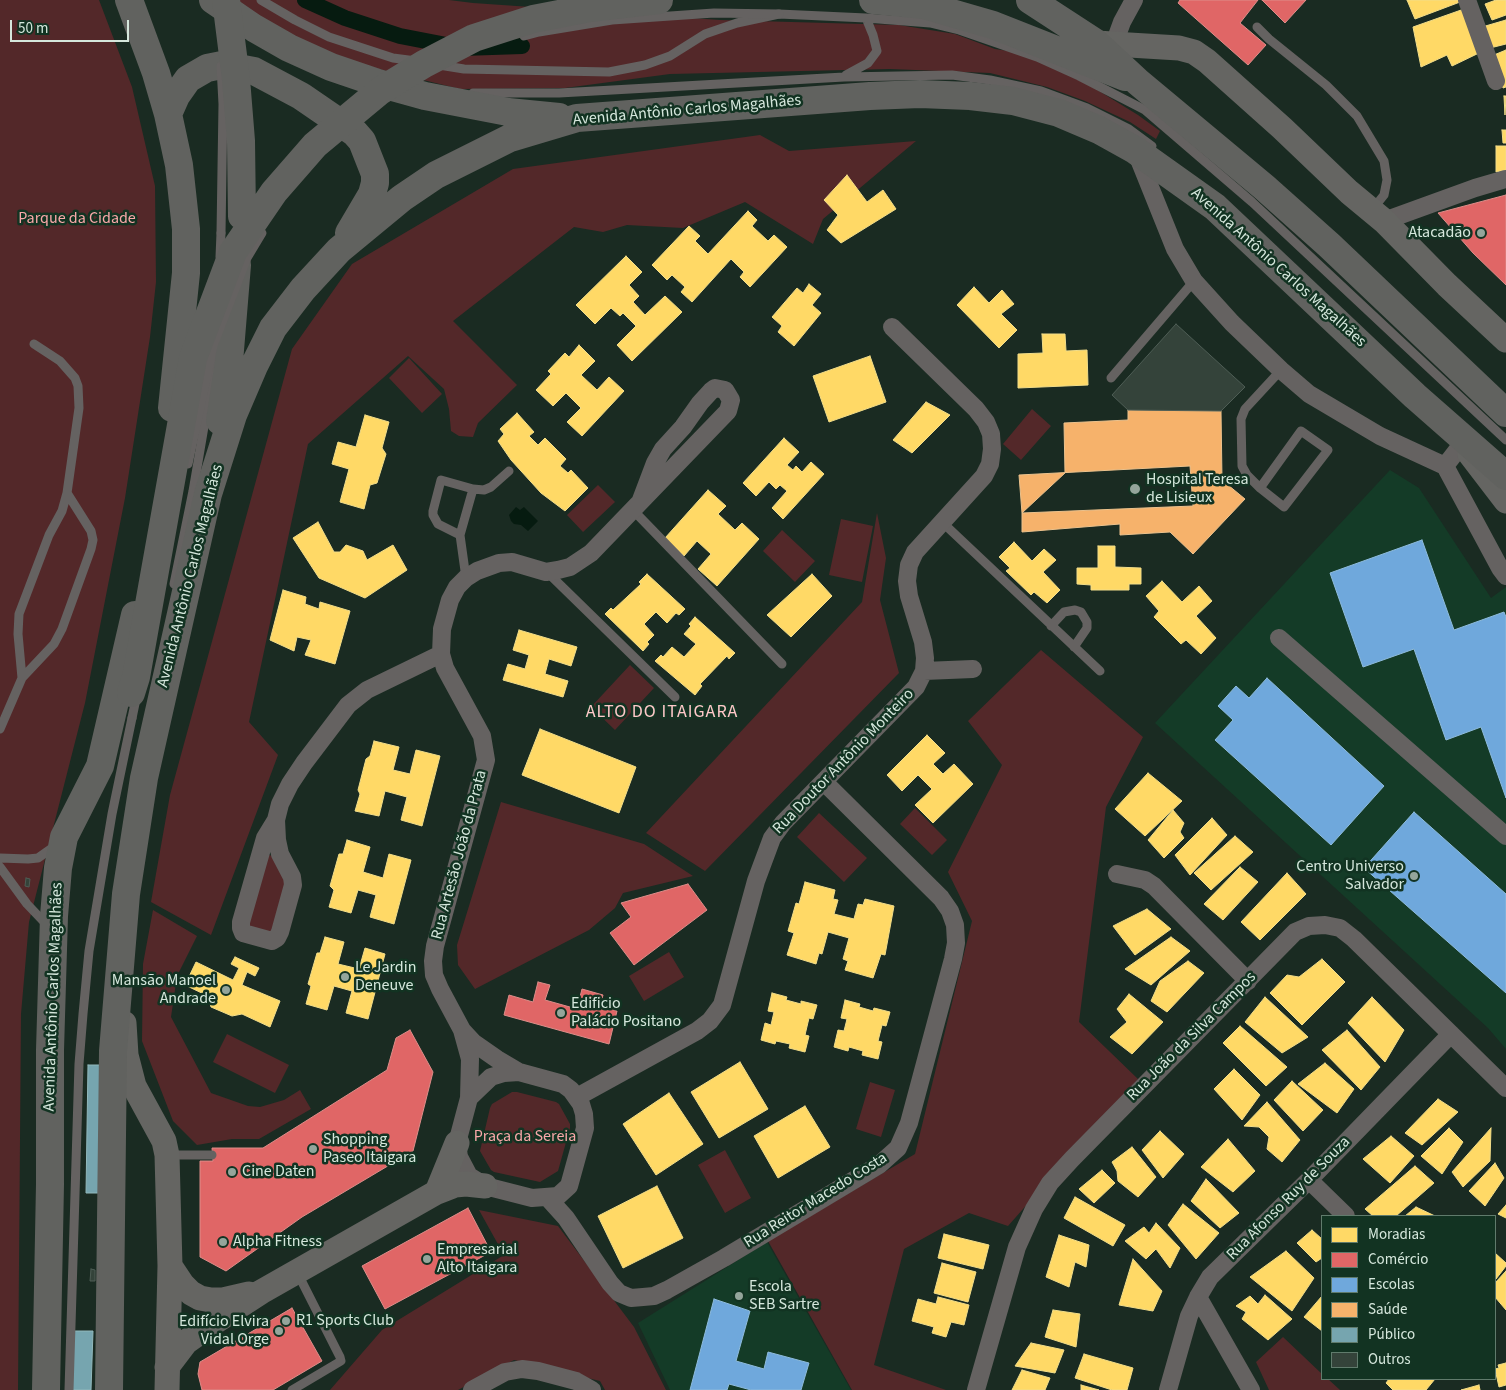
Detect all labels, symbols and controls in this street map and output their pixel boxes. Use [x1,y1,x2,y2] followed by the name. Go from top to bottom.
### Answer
[12,10,131,42] scale bar
[18,18,48,39] text: 50 m
[572,91,802,131] street label: Avenida Antônio Carlos Magalhães
[1186,184,1370,352] street label: Avenida Antônio Carlos Magalhães
[18,209,136,229] park label: Parque da Cidade
[1409,223,1471,243] place label: Atacadão
[1475,227,1487,239] marker: Atacadão
[154,463,228,689] street label: Avenida Antônio Carlos Magalhães
[1146,470,1249,508] place label: Hospital Teresa de Lisieux
[1128,482,1142,496] marker: Hospital Teresa de Lisieux
[769,685,919,839] street label: Rua Doutor Antônio Monteiro
[584,702,740,724] district label: ALTO DO ITAIGARA
[428,768,492,942] street label: Rua Artesão João da Prata
[1296,857,1404,895] place label: Centro Universo Salvador
[1408,870,1420,882] marker: Centro Universo Salvador
[40,882,68,1112] street label: Avenida Antônio Carlos Magalhães
[355,958,416,996] place label: Le Jardin Deneuve
[1123,968,1261,1106] street label: Rua João da Silva Campos
[112,971,216,1009] place label: Mansão Manoel Andrade
[339,971,351,983] marker: Le Jardin Deneuve
[220,984,232,996] marker: Mansão Manoel Andrade
[571,994,681,1032] place label: Edificio Palácio Positano
[555,1007,567,1019] marker: Edificio Palácio Positano
[474,1127,576,1147] park label: Praça da Sereia
[323,1130,416,1168] place label: Shopping Paseo Itaigara
[1223,1133,1355,1265] street label: Rua Afonso Ruy de Souza
[307,1143,319,1155] marker: Shopping Paseo Itaigara
[741,1149,891,1253] street label: Rua Reitor Macedo Costa
[242,1162,315,1182] place label: Cine Daten
[226,1166,238,1178] marker: Cine Daten
[1321,1215,1496,1380] legend
[1368,1224,1425,1245] text: Moradias
[233,1232,322,1252] place label: Alpha Fitness
[217,1236,229,1248] marker: Alpha Fitness
[437,1240,517,1278] place label: Empresarial Alto Itaigara
[1368,1249,1428,1270] text: Comércio
[421,1253,433,1265] marker: Empresarial Alto Itaigara
[1368,1274,1415,1295] text: Escolas
[749,1277,819,1315] place label: Escola SEB Sartre
[733,1290,745,1302] marker: Escola SEB Sartre
[1368,1299,1408,1320] text: Saúde
[296,1311,394,1331] place label: R1 Sports Club
[179,1312,269,1350] place label: Edifício Elvira Vidal Orge
[280,1315,292,1327] marker: R1 Sports Club
[1368,1324,1415,1345] text: Público
[273,1325,285,1337] marker: Edifício Elvira Vidal Orge
[1368,1349,1411,1370] text: Outros

